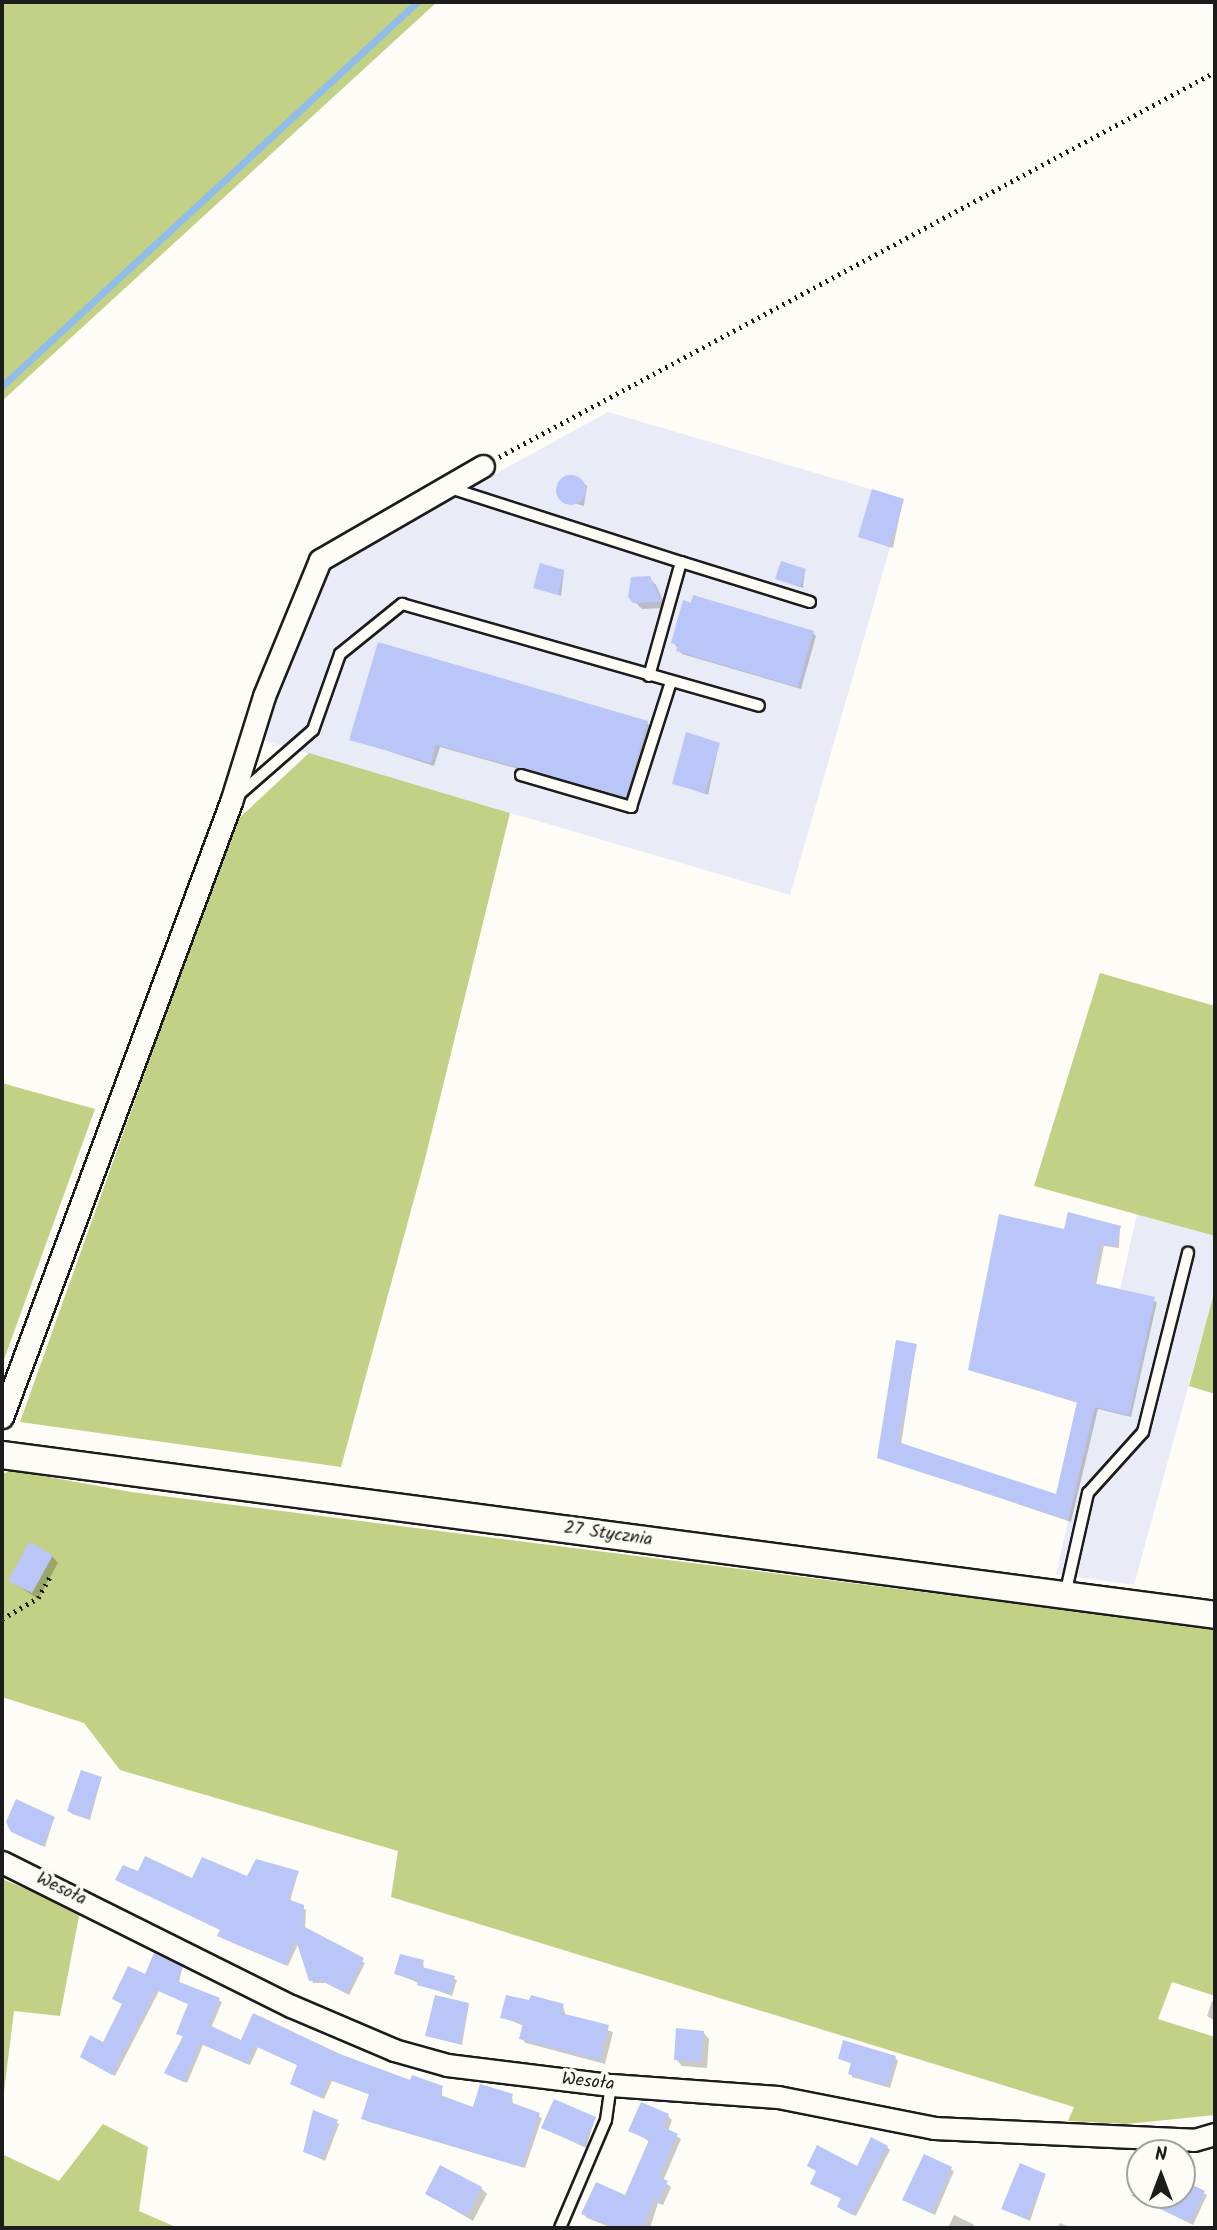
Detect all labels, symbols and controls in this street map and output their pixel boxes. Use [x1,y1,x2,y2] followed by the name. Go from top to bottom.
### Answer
[562,1518,654,1552] street label: 27 Stycznia
[32,1869,90,1911] street label: Wesoła
[561,2069,615,2097] street label: Wesoła
[1126,2139,1196,2209] north arrow
[1155,2140,1167,2170] text: N

